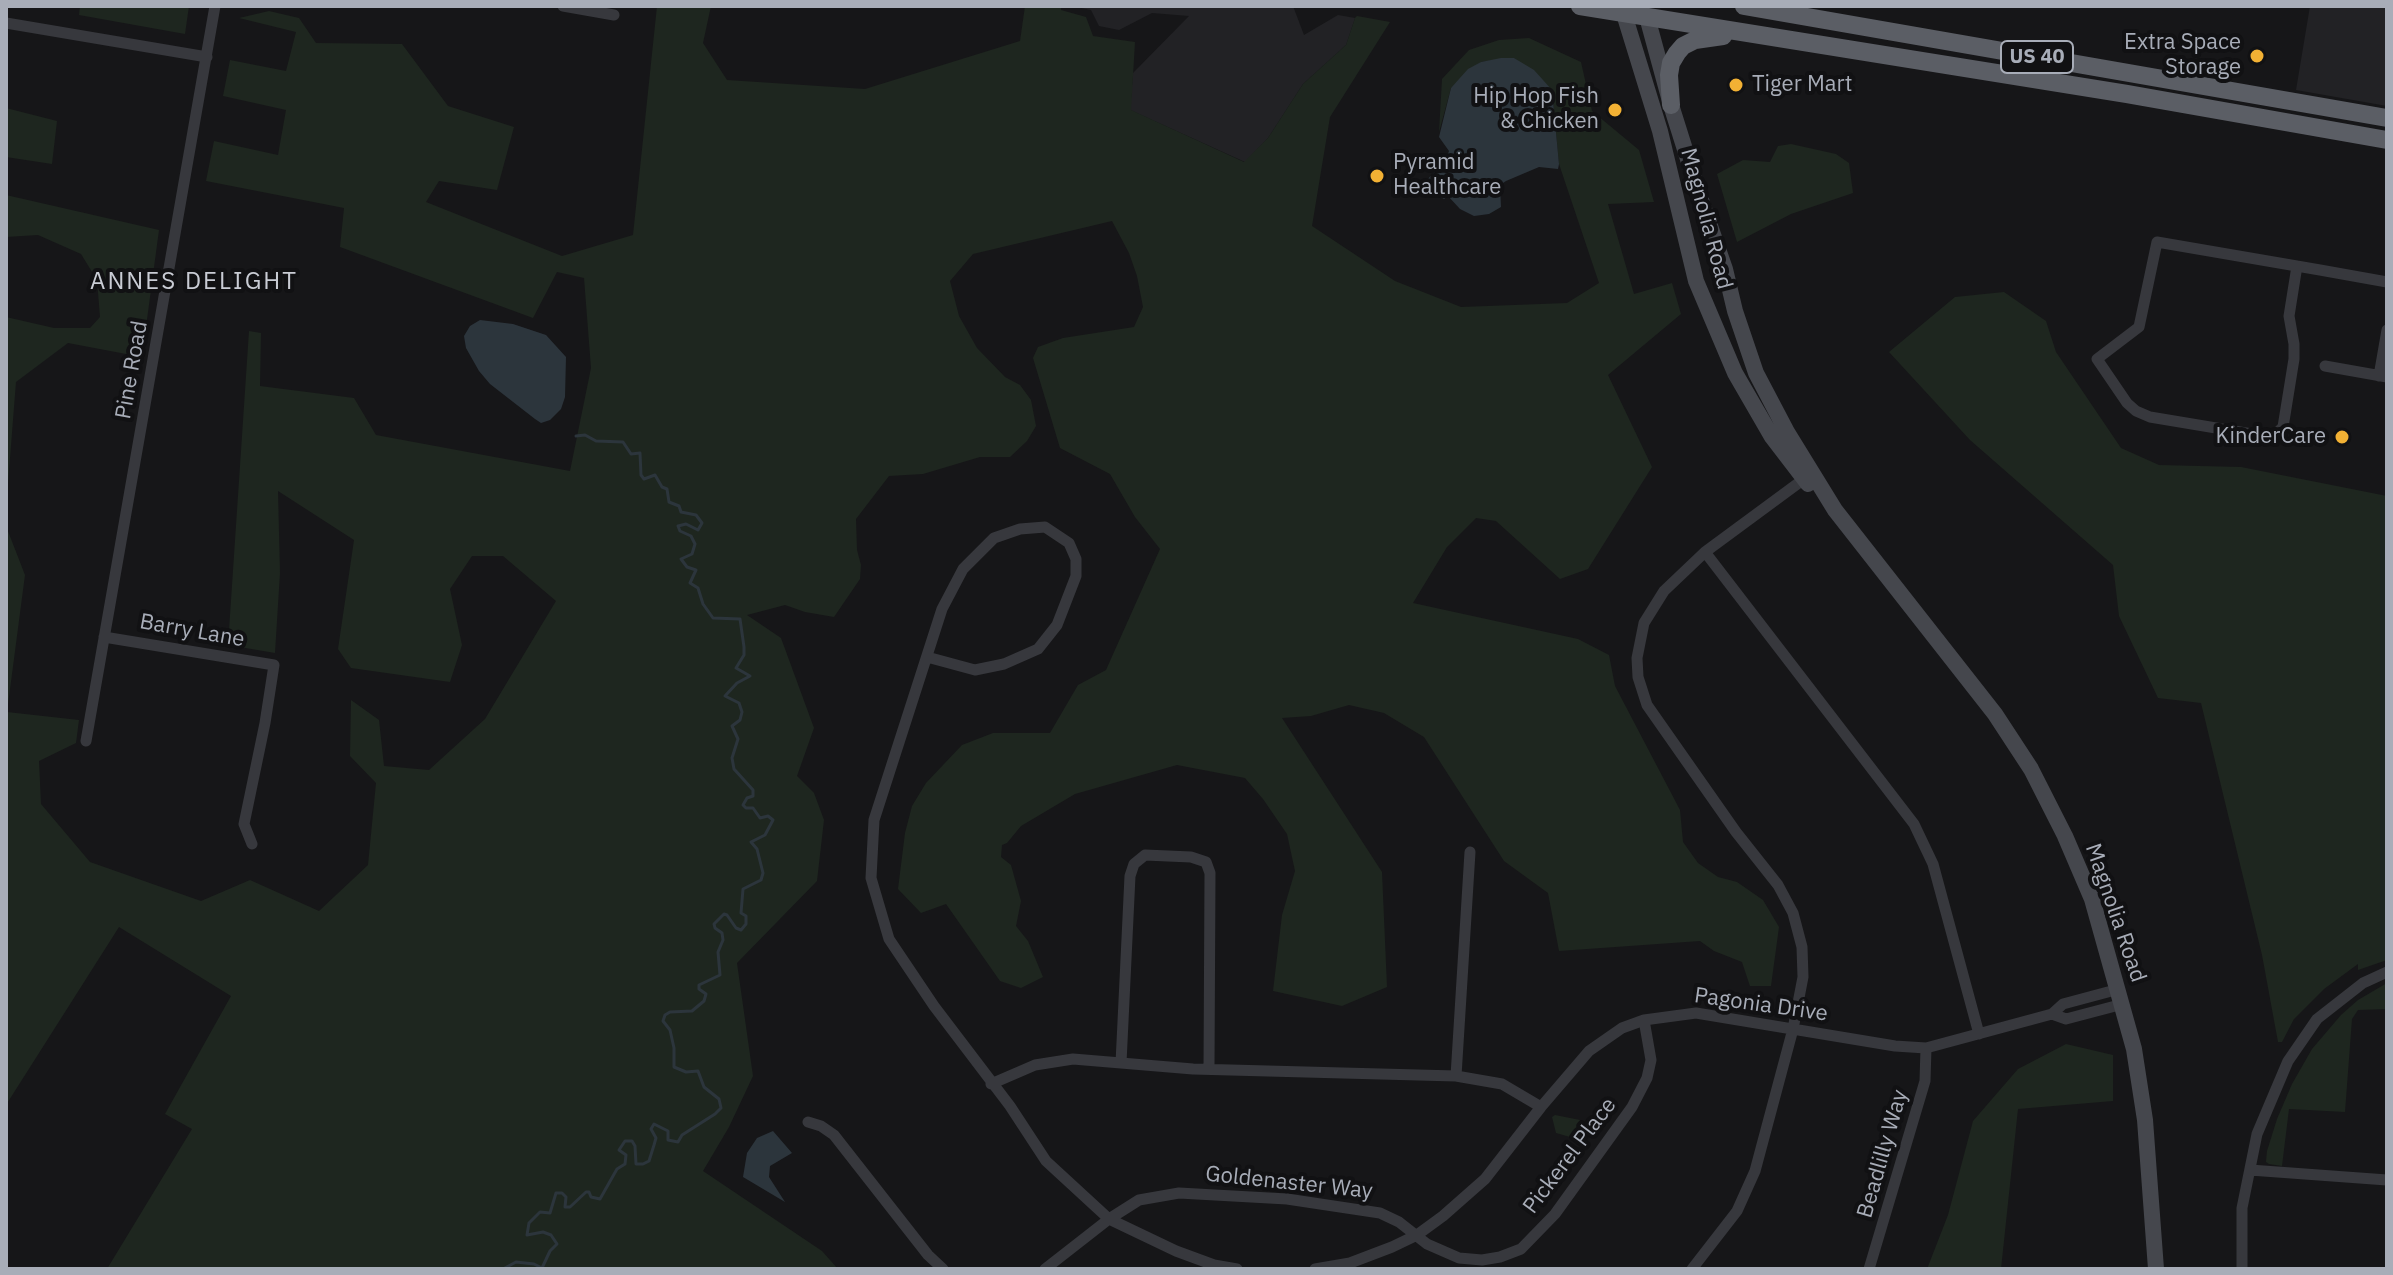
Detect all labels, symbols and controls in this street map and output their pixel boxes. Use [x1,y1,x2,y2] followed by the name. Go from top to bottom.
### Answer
[2124,30,2241,82] place label: Extra Space Storage
[2001,41,2073,73] road number: US 40
[2248,47,2266,65] marker: Extra Space Storage
[1752,72,1852,98] place label: Tiger Mart
[1727,76,1745,94] marker: Tiger Mart
[1473,84,1599,136] place label: Hip Hop Fish & Chicken
[1606,101,1624,119] marker: Hip Hop Fish & Chicken
[1674,146,1738,292] street label: Magnolia Road
[1393,150,1501,202] place label: Pyramid Healthcare
[1368,167,1386,185] marker: Pyramid Healthcare
[90,268,298,296] district label: ANNES DELIGHT
[110,319,154,421] street label: Pine Road
[2215,424,2326,450] place label: KinderCare
[2333,428,2351,446] marker: KinderCare
[138,609,246,653] street label: Barry Lane
[2079,840,2151,986] street label: Magnolia Road
[1692,983,1830,1027] street label: Pagonia Drive
[1852,1087,1914,1221] street label: Beadlilly Way
[1518,1093,1622,1219] street label: Pickerel Place
[1204,1161,1374,1205] street label: Goldenaster Way

